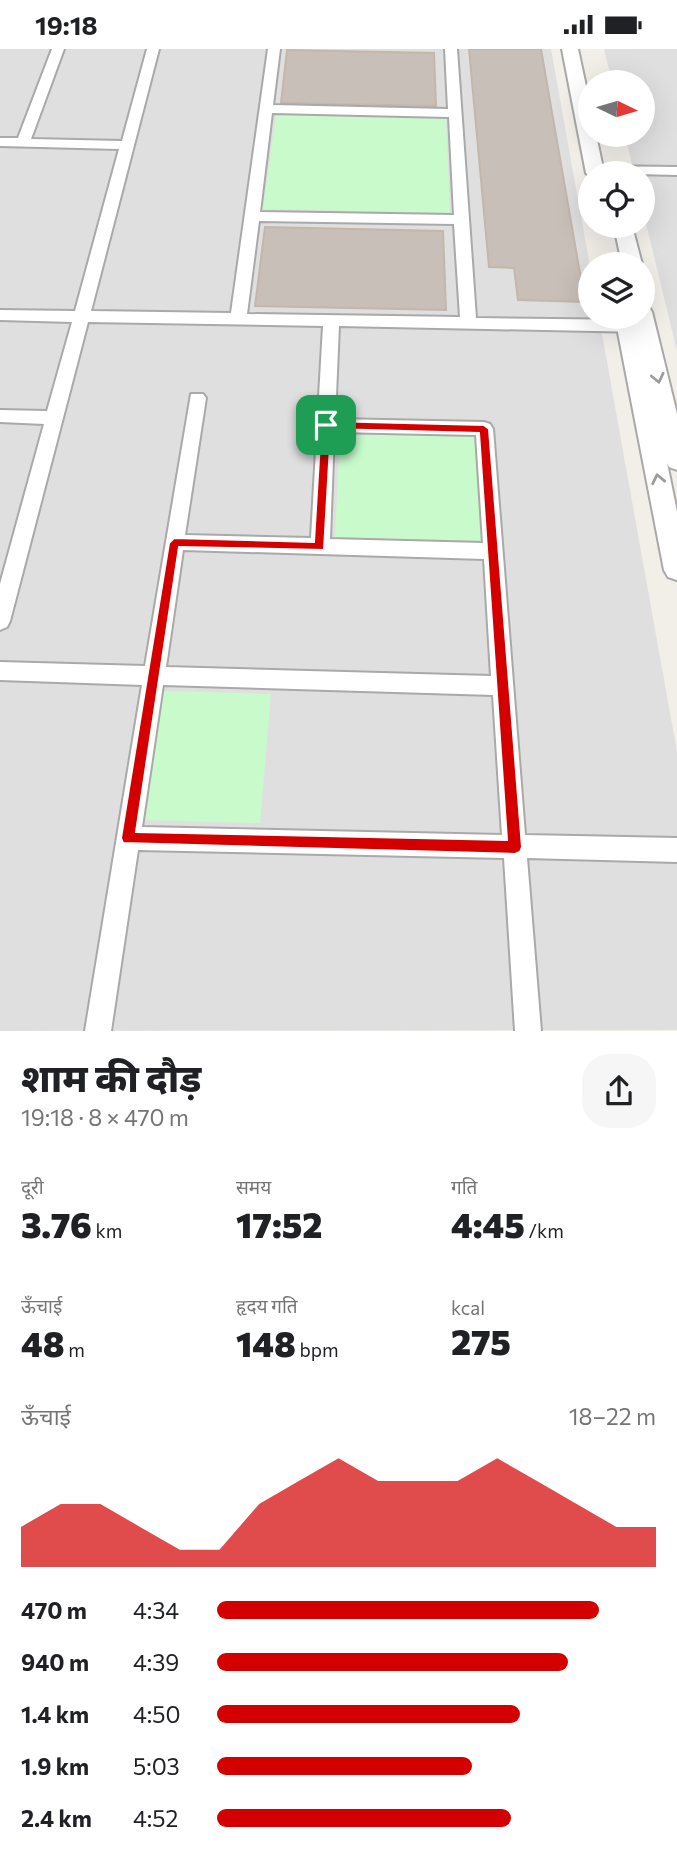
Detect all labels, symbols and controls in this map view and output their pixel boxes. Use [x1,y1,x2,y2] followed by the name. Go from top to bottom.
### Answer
[35,9,98,40] text: 19:18
[578,70,654,147] north arrow
[578,70,655,329] map controls
[578,161,655,238] button: locate
[578,252,655,329] button: layers
[650,372,664,384] one-way arrow
[296,395,356,455] pin
[307,406,345,444] icon: arrive
[652,473,667,485] one-way arrow
[21,1053,201,1100] text: शाम की दौड़
[582,1054,656,1128] button: share
[21,1103,189,1131] text: 19:18 · 8 × 470 m
[21,1175,44,1198] text: दूरी
[236,1175,271,1198] text: समय
[451,1175,477,1198] text: गति
[21,1202,92,1245] text: 3.76
[236,1202,323,1245] text: 17:52
[451,1202,525,1245] text: 4:45
[92,1219,122,1242] text: km
[525,1219,564,1242] text: /km
[21,1294,62,1317] text: ऊँचाई
[236,1294,298,1317] text: हृदय गति
[451,1296,485,1319] text: kcal
[451,1319,511,1362] text: 275
[21,1321,65,1364] text: 48
[236,1321,296,1364] text: 148
[65,1338,85,1361] text: m
[296,1338,339,1361] text: bpm
[21,1402,71,1430] text: ऊँचाई
[569,1402,656,1430] text: 18–22 m
[21,1596,87,1624] text: 470 m
[133,1596,179,1624] text: 4:34
[21,1648,89,1676] text: 940 m
[133,1648,179,1676] text: 4:39
[21,1700,89,1728] text: 1.4 km
[133,1700,180,1728] text: 4:50
[21,1752,89,1780] text: 1.9 km
[133,1752,180,1780] text: 5:03
[21,1804,92,1832] text: 2.4 km
[133,1804,178,1832] text: 4:52

